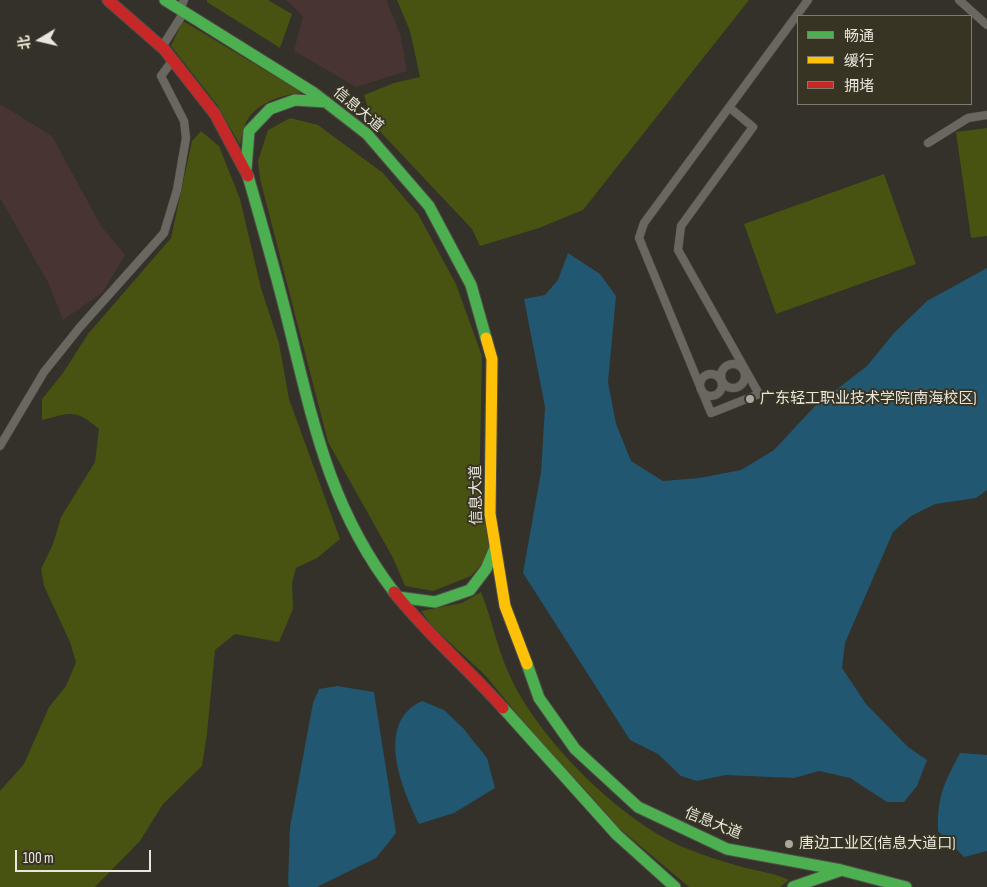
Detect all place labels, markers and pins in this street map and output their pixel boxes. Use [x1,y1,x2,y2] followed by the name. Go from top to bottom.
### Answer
[760,390,976,408] place label: 广东轻工职业技术学院(南海校区)
[744,393,756,405] marker: 广东轻工职业技术学院(南海校区)
[799,835,955,853] place label: 唐边工业区(信息大道口)
[783,838,795,850] marker: 唐边工业区(信息大道口)

